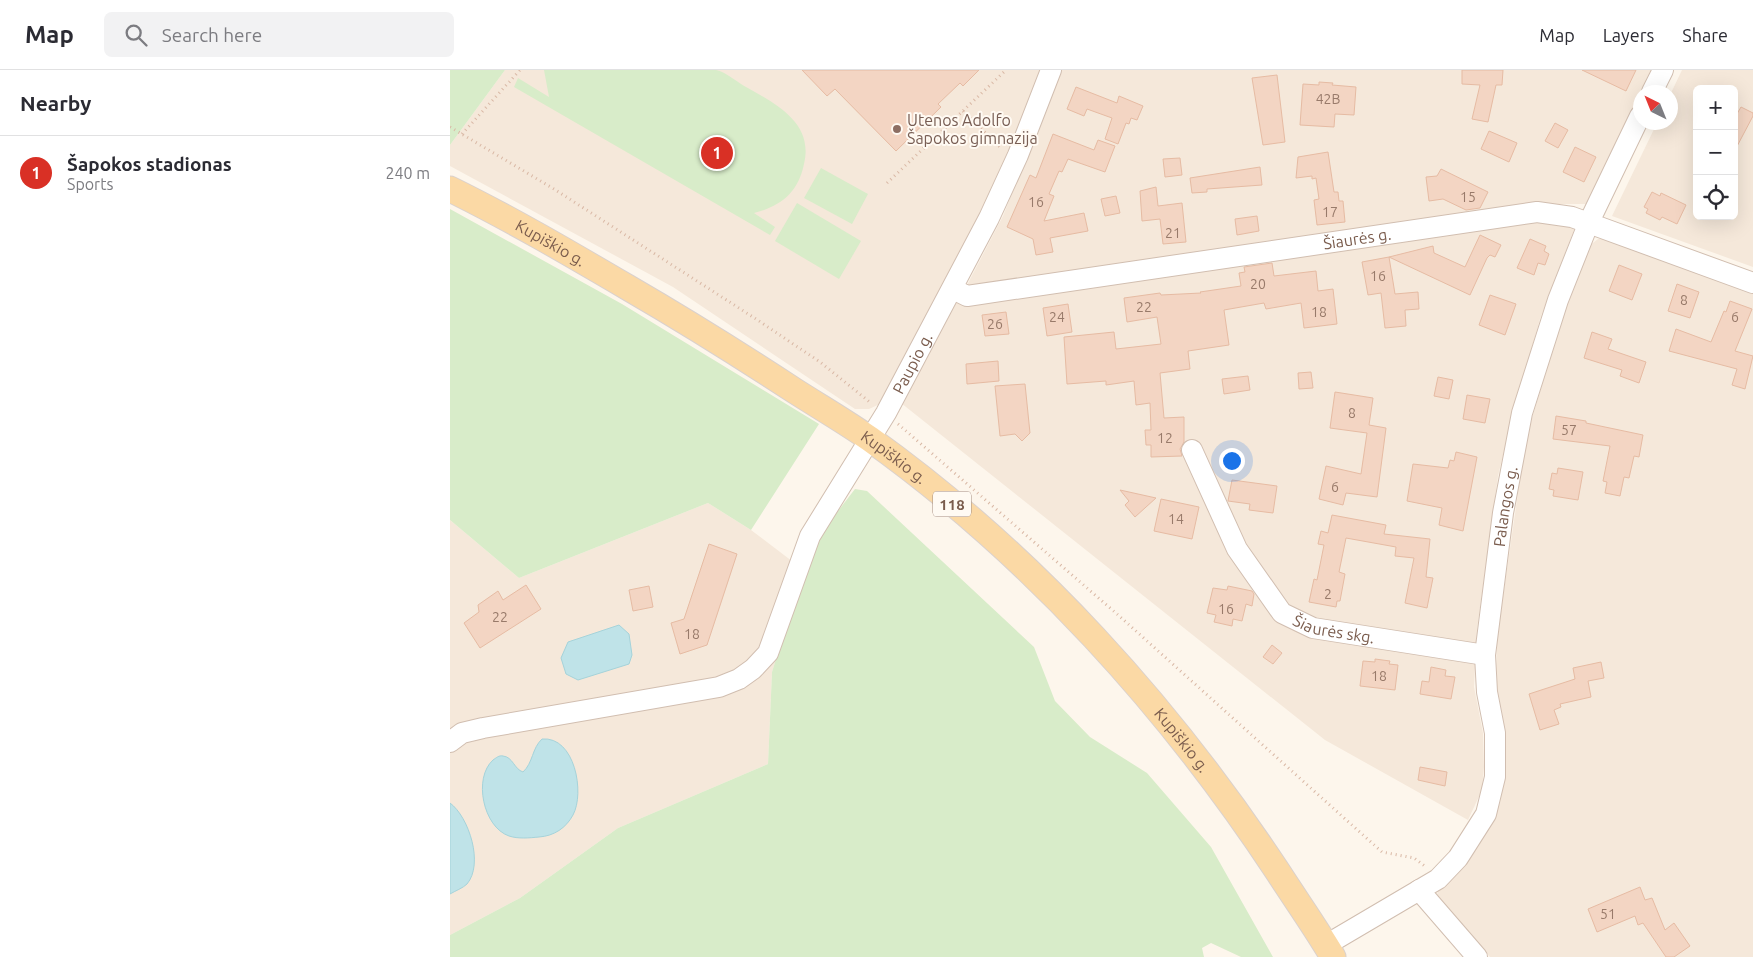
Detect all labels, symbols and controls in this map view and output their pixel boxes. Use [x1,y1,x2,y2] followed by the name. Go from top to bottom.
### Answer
[104,12,454,57] search box
[25,21,74,48] text: Map
[122,21,150,49] icon: search
[162,24,262,46] text: Search here
[1539,25,1575,45] text: Map
[1603,25,1654,45] text: Layers
[1682,25,1728,45] text: Share
[1633,85,1678,130] north arrow
[1693,85,1738,220] map controls
[1693,85,1738,130] button: +
[20,91,91,115] text: Nearby
[1316,91,1340,107] house number: 42B
[907,111,1038,147] place label: Utenos Adolfo Šapokos gimnazija
[891,123,903,135] marker: Utenos Adolfo Šapokos gimnazija
[1693,130,1738,175] button: −
[701,134,733,172] pin: 1
[67,153,232,175] text: Šapokos stadionas
[31,164,41,182] text: 1
[385,164,430,182] text: 240 m
[67,175,113,193] text: Sports
[1693,175,1738,220] button: locate
[1460,189,1476,205] house number: 15
[1028,194,1044,210] house number: 16
[1322,204,1338,220] house number: 17
[513,216,589,270] street label: Kupiškio g.
[1165,225,1181,241] house number: 21
[1322,225,1392,252] street label: Šiaurės g.
[1370,268,1386,284] house number: 16
[1250,276,1266,292] house number: 20
[1680,292,1688,308] house number: 8
[1136,299,1152,315] house number: 22
[1311,304,1327,320] house number: 18
[1049,309,1065,325] house number: 24
[1731,309,1739,325] house number: 6
[987,316,1003,332] house number: 26
[889,330,936,397] street label: Paupio g.
[1348,405,1356,421] house number: 8
[1561,422,1577,438] house number: 57
[858,427,930,487] street label: Kupiškio g.
[1157,430,1173,446] house number: 12
[1219,448,1245,474] your location
[1490,465,1521,548] street label: Palangos g.
[1331,479,1339,495] house number: 6
[933,492,971,516] road number: 118
[1168,511,1184,527] house number: 14
[1324,586,1332,602] house number: 2
[1218,601,1234,617] house number: 16
[492,609,508,625] house number: 22
[1290,610,1376,647] street label: Šiaurės skg.
[684,626,700,642] house number: 18
[1371,668,1387,684] house number: 18
[1151,704,1213,776] street label: Kupiškio g.
[1600,906,1616,922] house number: 51

